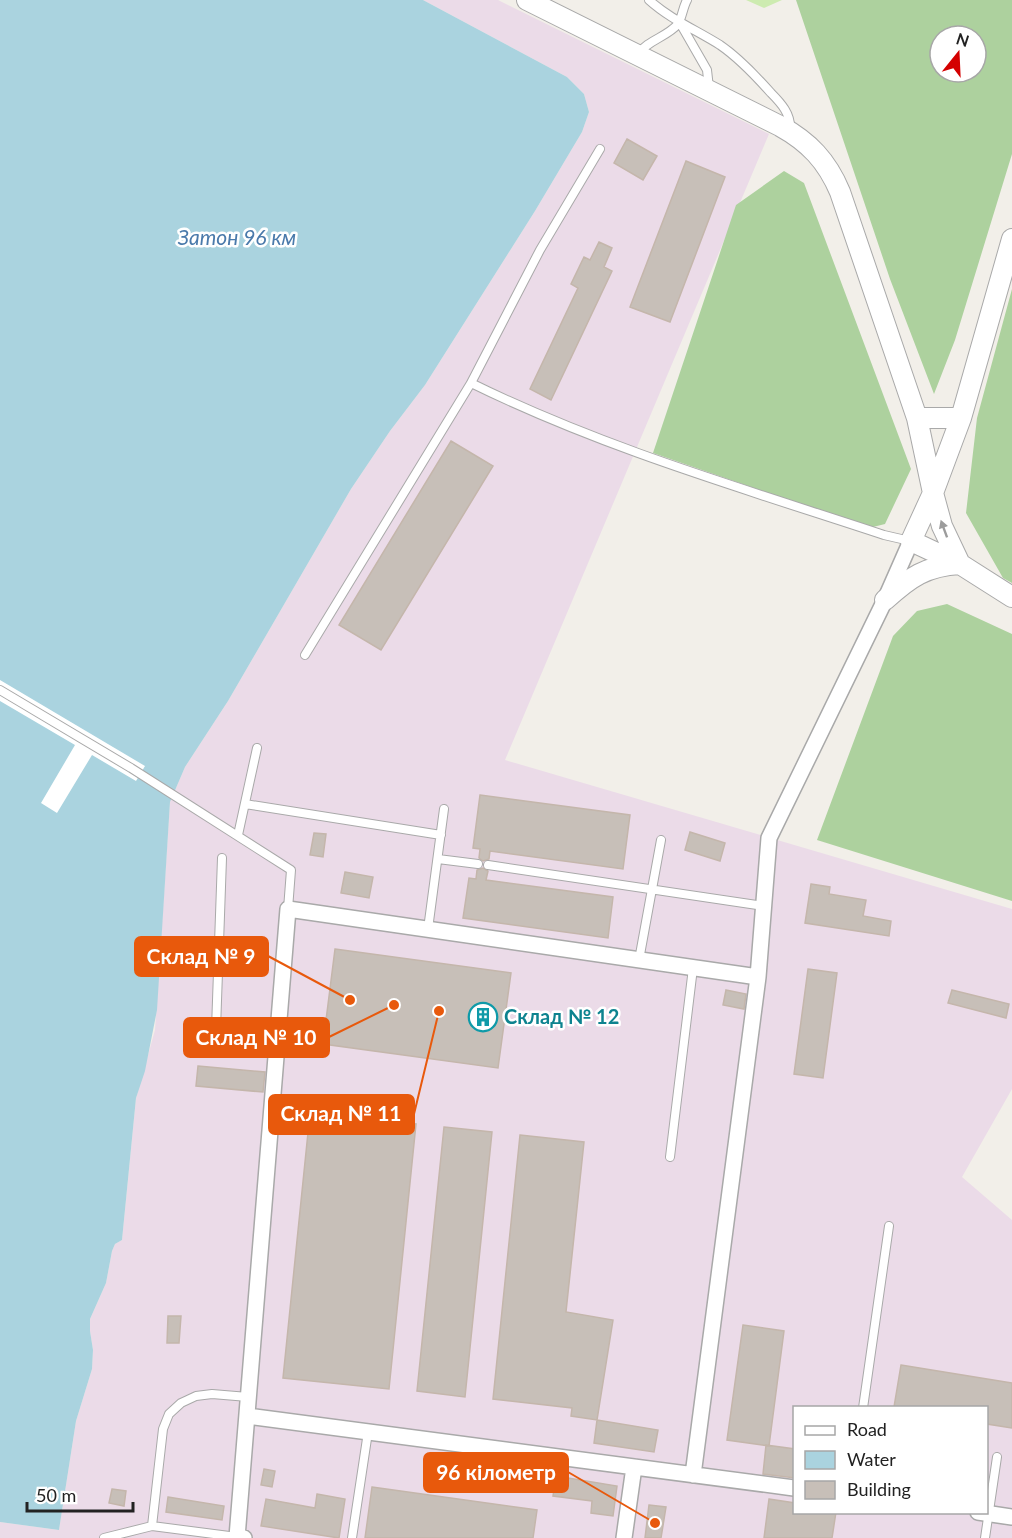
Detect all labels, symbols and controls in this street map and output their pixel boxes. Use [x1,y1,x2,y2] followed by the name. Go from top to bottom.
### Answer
[928,24,988,84] north arrow
[954,28,972,50] text: N
[177,224,296,249] water label: Затон 96 км
[939,520,948,538] one-way arrow
[135,937,268,976] callout: Склад № 9
[147,943,255,968] text: Склад № 9
[467,1001,499,1033] building icon: Склад № 12
[504,1004,619,1028] place label: Склад № 12
[184,1018,329,1057] callout: Склад № 10
[195,1024,317,1049] text: Склад № 10
[269,1095,414,1134] callout: Склад № 11
[280,1100,402,1125] text: Склад № 11
[793,1406,988,1514] legend
[847,1418,887,1440] text: Road
[847,1448,896,1470] text: Water
[424,1453,568,1492] callout: 96 кілометр
[436,1459,556,1484] text: 96 кілометр
[27,1475,134,1513] scale bar
[847,1478,911,1500] text: Building
[36,1484,76,1506] text: 50 m

